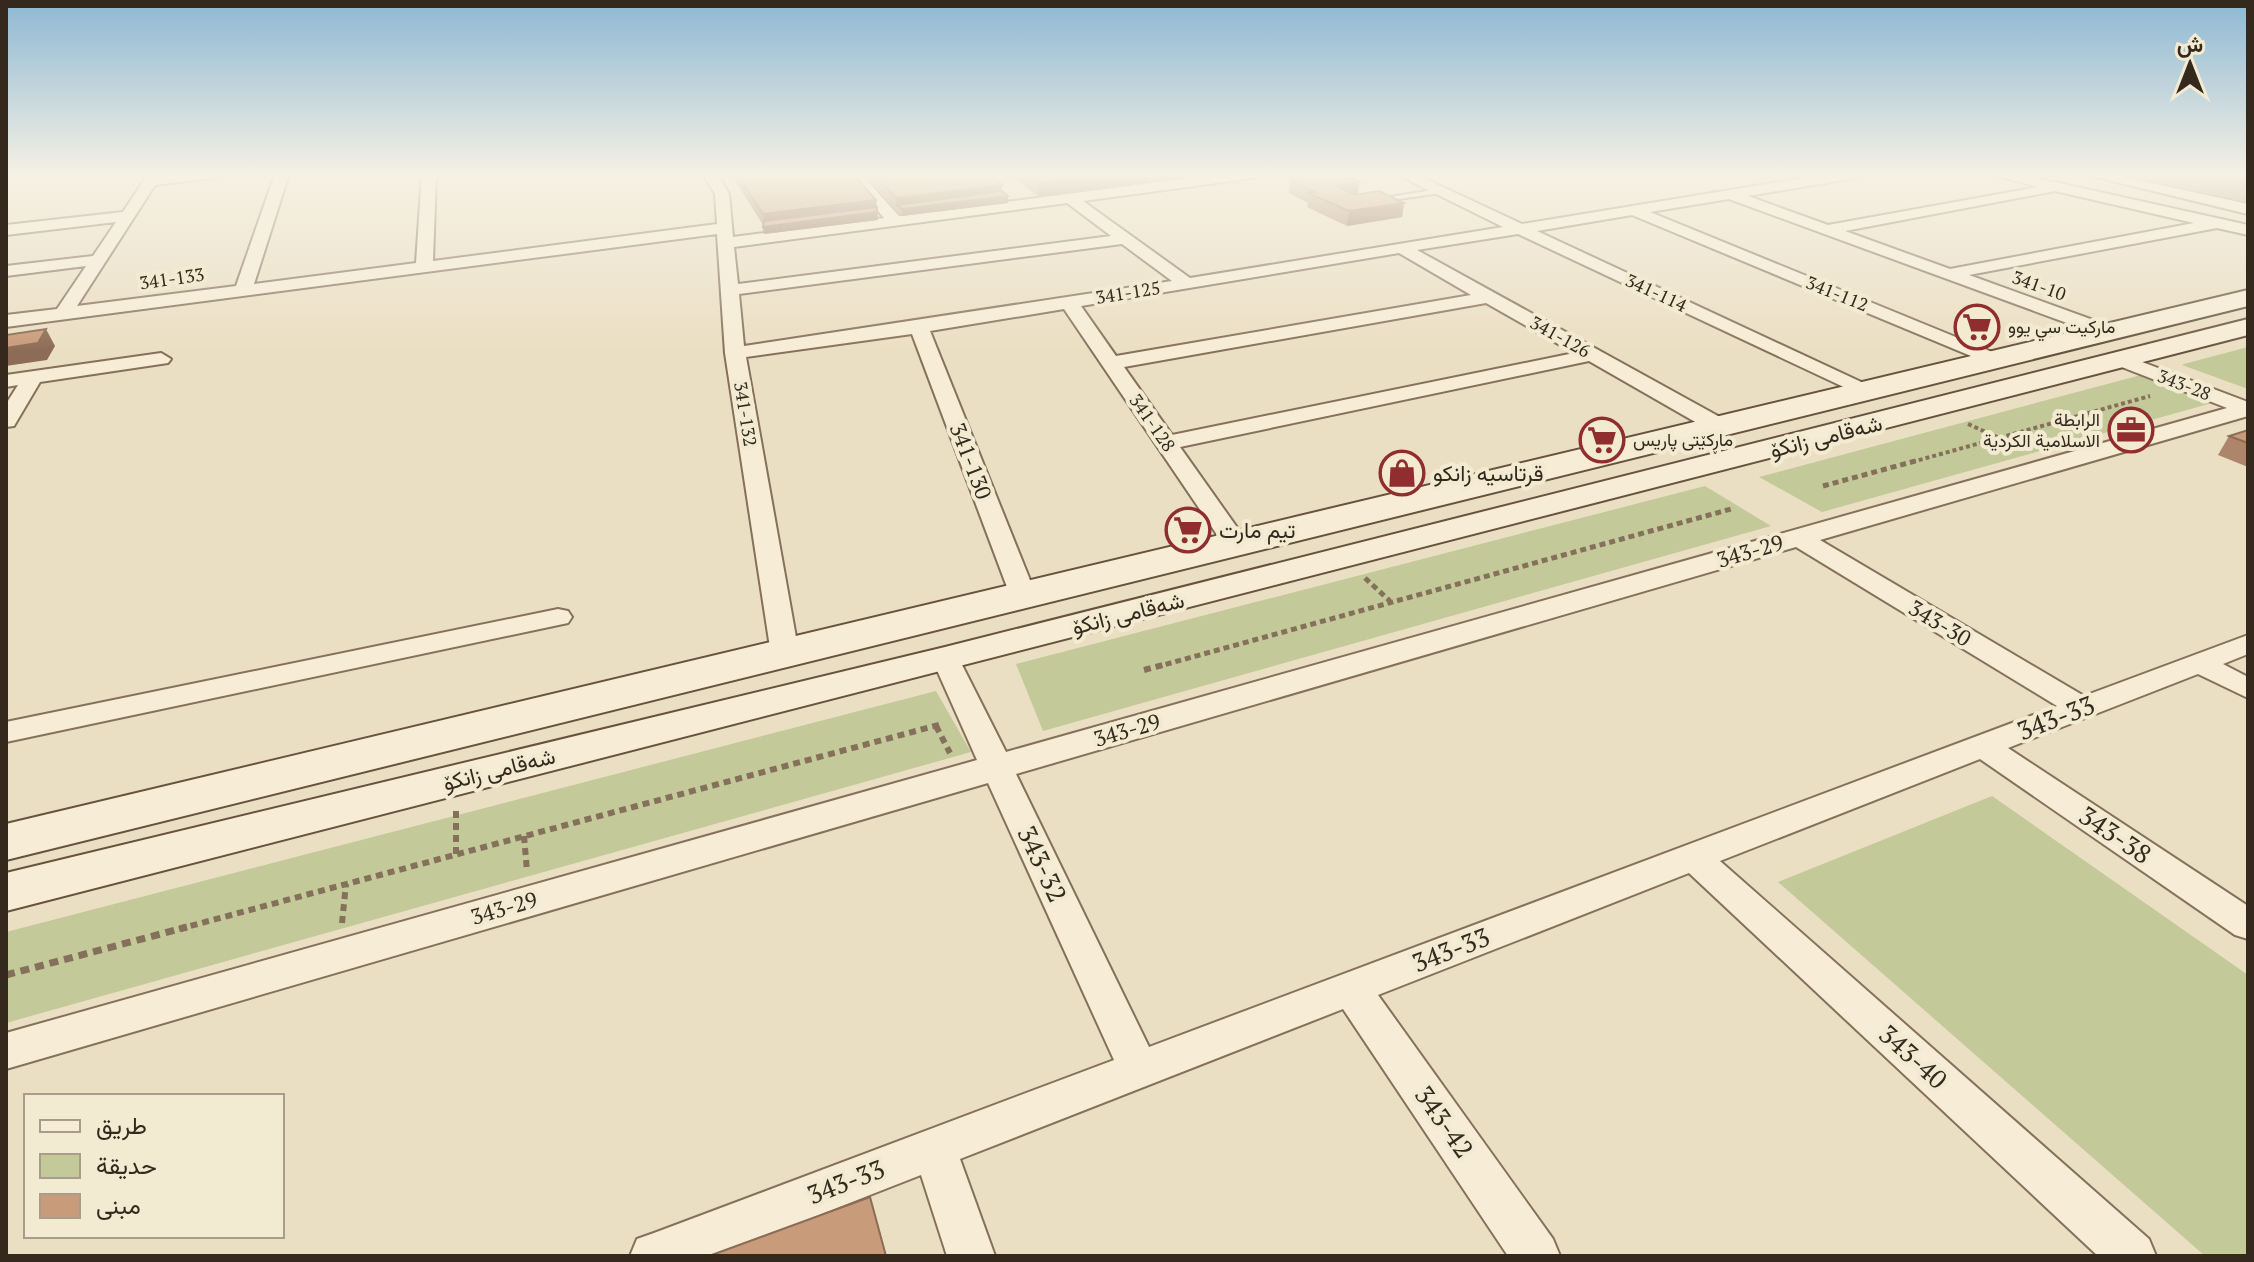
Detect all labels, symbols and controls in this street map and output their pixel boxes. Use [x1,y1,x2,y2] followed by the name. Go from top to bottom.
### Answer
[2150,24,2230,104] north arrow
[2177,29,2203,58] text: ش
[138,262,206,294] street label: 341-133
[2009,264,2070,306] street label: 341-10
[1622,267,1691,317] street label: 341-114
[1803,270,1872,316] street label: 341-112
[1094,275,1162,309] street label: 341-125
[1953,303,2001,351] supermarket icon: ماركيت سي يوو
[1526,310,1595,363] street label: 341-126
[2008,314,2115,342] place label: ماركيت سي يوو
[2154,363,2215,405] street label: 343-28
[729,380,763,448] street label: 341-132
[1124,389,1181,456] street label: 341-128
[2107,406,2155,454] office icon: الرابطة الاسلامية الكردية
[1983,407,2100,452] place label: الرابطة الاسلامية الكردية
[1767,408,1885,463] street label: شەقامی زانکۆ
[1578,416,1626,464] supermarket icon: ماڕکێتی پاریس
[944,418,999,503] street label: 341-130
[1633,427,1733,454] place label: ماڕکێتی پاریس
[1378,449,1426,497] shop icon: قرتاسیە زانکو
[1433,458,1544,487] place label: قرتاسیە زانکو
[1164,506,1212,554] supermarket icon: تیم مارت
[1219,515,1296,545] place label: تیم مارت
[1713,527,1787,574] street label: 343-29
[1069,585,1187,640] street label: شەقامی زانکۆ
[1904,593,1977,653] street label: 343-30
[2012,687,2099,747] street label: 343-33
[1090,706,1164,753] street label: 343-29
[440,741,558,796] street label: شەقامی زانکۆ
[2073,798,2158,871] street label: 343-38
[1011,820,1075,907] street label: 343-32
[467,884,541,931] street label: 343-29
[1407,919,1494,979] street label: 343-33
[1872,1017,1955,1096] street label: 343-40
[1408,1079,1482,1164] street label: 343-42
[24,1094,284,1238] legend
[96,1109,147,1141] text: طريق
[96,1149,157,1181] text: حديقة
[802,1151,889,1211] street label: 343-33
[96,1189,141,1221] text: مبنى

